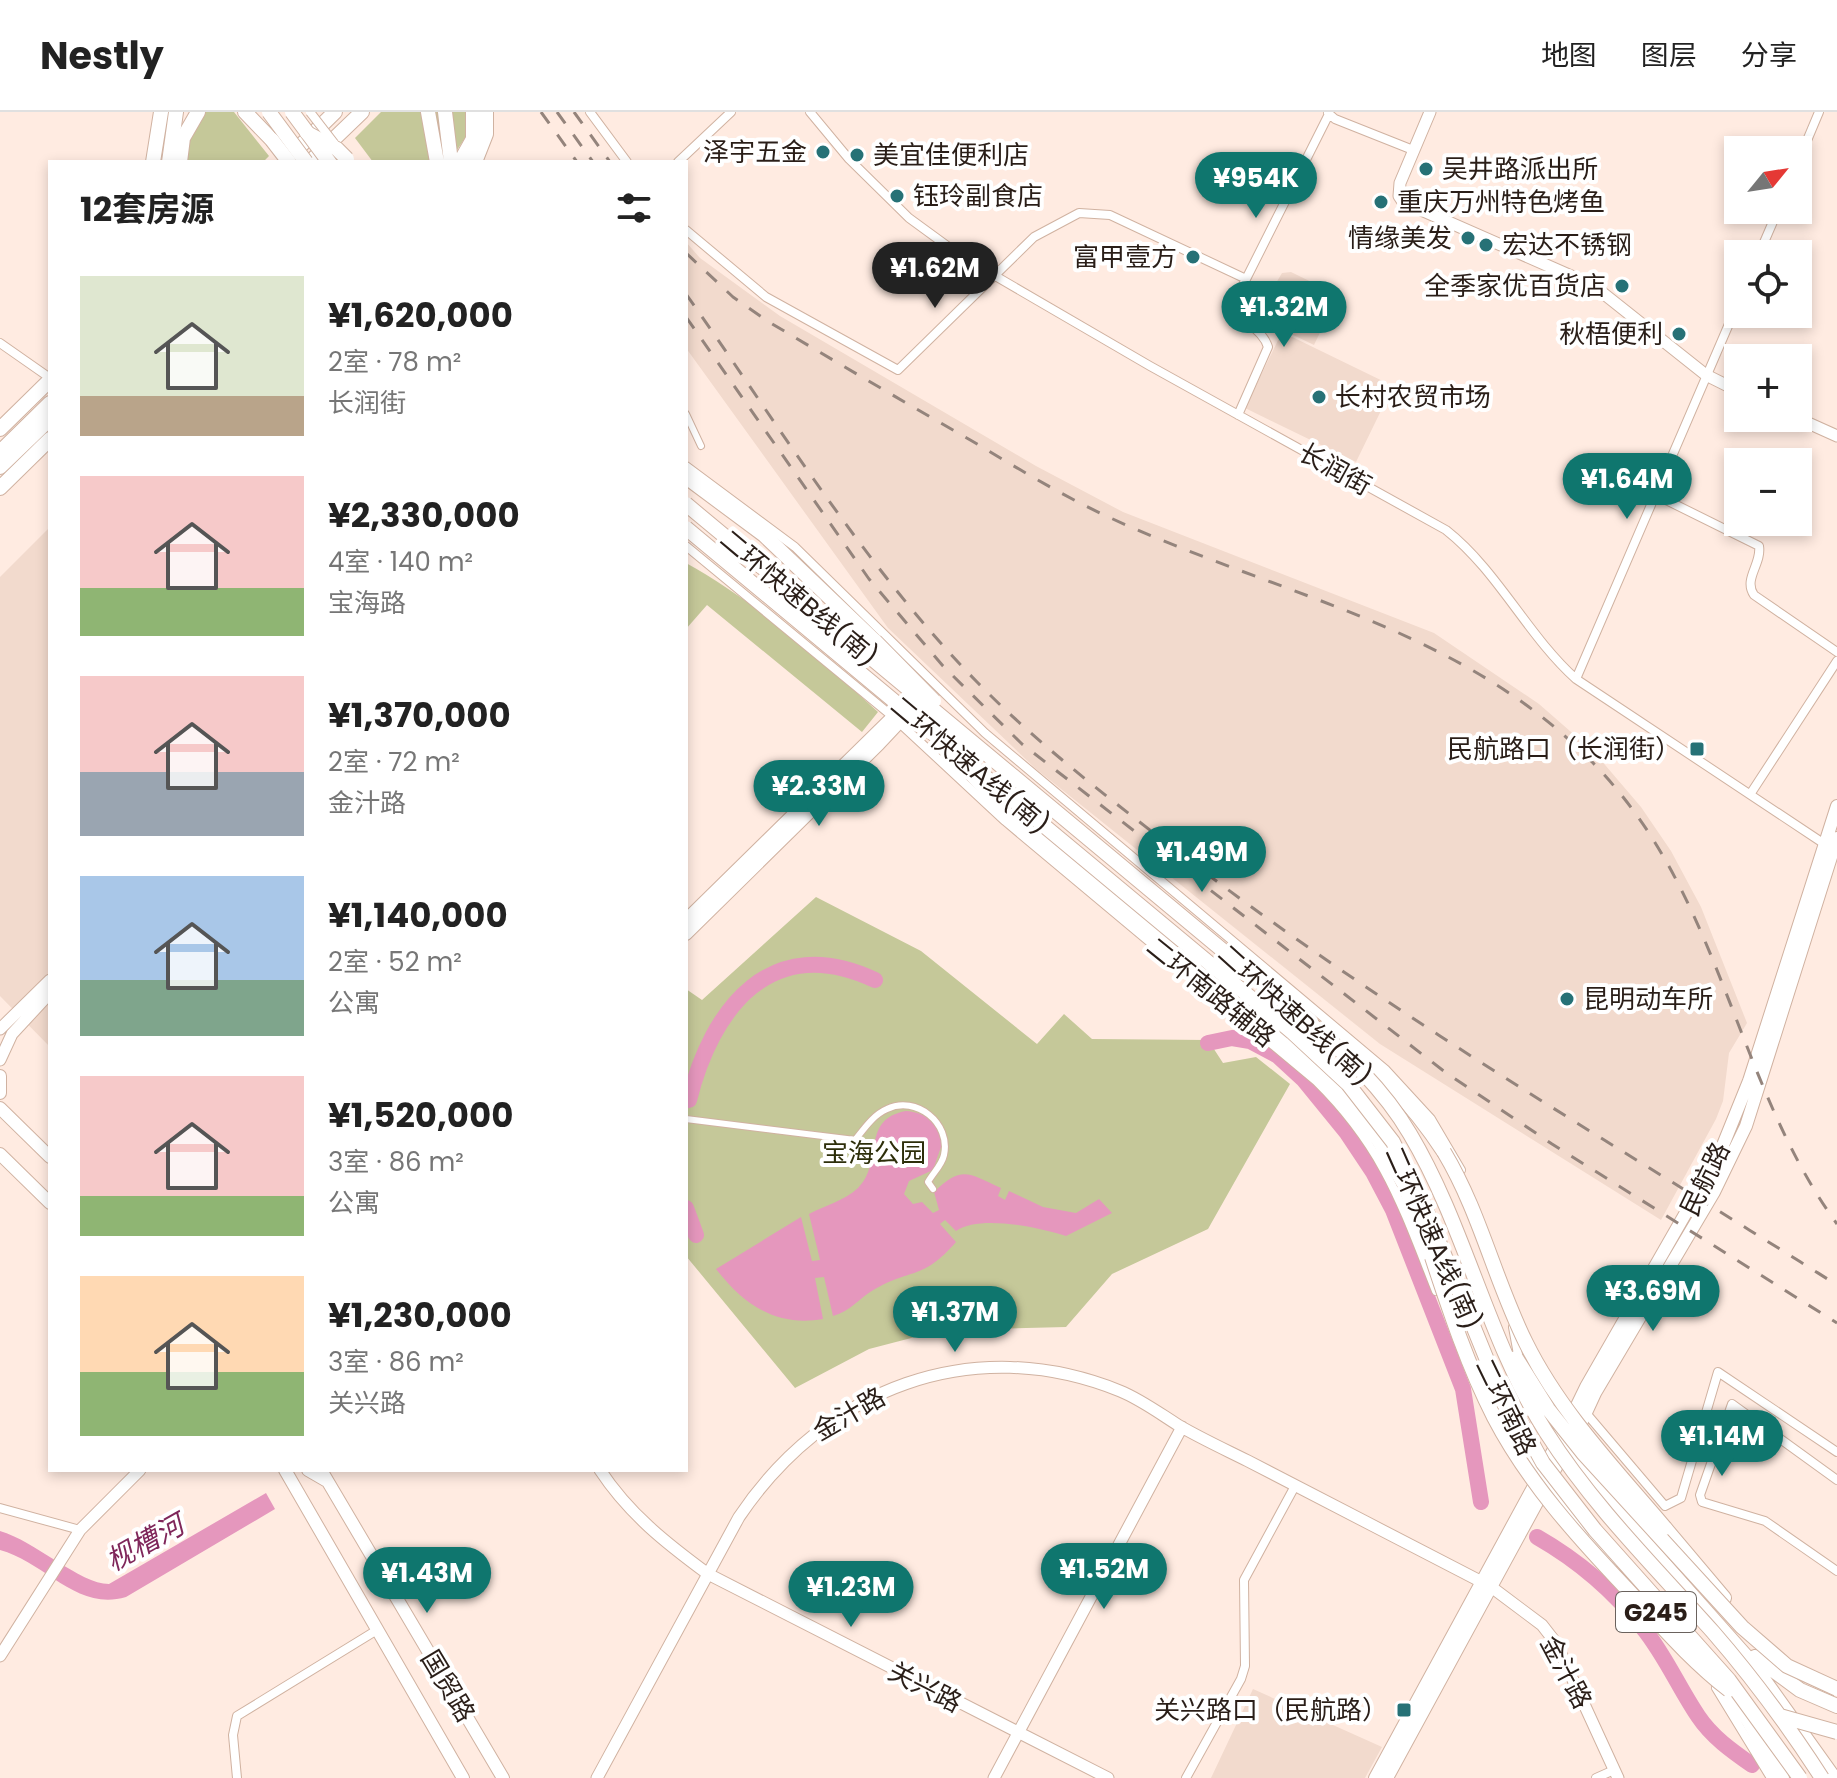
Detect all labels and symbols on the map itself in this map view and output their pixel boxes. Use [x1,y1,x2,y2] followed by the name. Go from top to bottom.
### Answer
[703,134,807,170] place label: 泽宇五金
[1724,136,1812,224] north arrow
[873,137,1029,173] place label: 美宜佳便利店
[814,143,832,161] marker: 泽宇五金
[848,146,866,164] marker: 美宜佳便利店
[1442,151,1598,187] place label: 吴井路派出所
[1200,152,1312,220] pin: ¥954K
[1417,160,1435,178] marker: 吴井路派出所
[913,178,1043,214] place label: 钰玲副食店
[1397,184,1605,220] place label: 重庆万州特色烤鱼
[888,187,906,205] marker: 钰玲副食店
[1372,193,1390,211] marker: 重庆万州特色烤鱼
[1348,220,1452,256] place label: 情缘美发
[1502,227,1632,263] place label: 宏达不锈钢
[1459,229,1477,247] marker: 情缘美发
[1477,236,1495,254] marker: 宏达不锈钢
[1073,239,1177,275] place label: 富甲壹方
[870,242,1000,310] pin: ¥1.62M
[1184,248,1202,266] marker: 富甲壹方
[1424,268,1606,304] place label: 全季家优百货店
[1613,277,1631,295] marker: 全季家优百货店
[1219,281,1349,349] pin: ¥1.32M
[1559,316,1663,352] place label: 秋梧便利
[1670,325,1688,343] marker: 秋梧便利
[1335,379,1491,415] place label: 长村农贸市场
[1310,388,1328,406] marker: 长村农贸市场
[1292,434,1378,504] street label: 长润街
[1562,453,1692,521] pin: ¥1.64M
[713,521,885,675] street label: 二环快速B线(南)
[883,688,1057,842] street label: 二环快速A线(南)
[1447,731,1681,767] place label: 民航路口（长润街）
[1688,740,1706,758] marker: 民航路口（长润街）
[754,760,884,828] pin: ¥2.33M
[1137,826,1267,894] pin: ¥1.49M
[1139,929,1283,1055] street label: 二环南路辅路
[1210,936,1380,1094] street label: 二环快速B线(南)
[1583,981,1713,1017] place label: 昆明动车所
[1558,990,1576,1008] marker: 昆明动车所
[822,1135,926,1171] park label: 宝海公园
[1672,1136,1738,1222] street label: 民航路
[1376,1141,1490,1335] street label: 二环快速A线(南)
[1588,1265,1718,1333] pin: ¥3.69M
[890,1286,1020,1354] pin: ¥1.37M
[1467,1352,1545,1462] street label: 二环南路
[806,1379,892,1449] street label: 金汁路
[1657,1410,1787,1478] pin: ¥1.14M
[99,1503,196,1580] water label: 枧槽河
[1039,1543,1169,1611] pin: ¥1.52M
[362,1547,492,1615] pin: ¥1.43M
[786,1561,916,1629] pin: ¥1.23M
[1616,1592,1696,1632] road number: G245
[1532,1629,1600,1715] street label: 金汁路
[412,1643,484,1729] street label: 国贸路
[882,1653,968,1721] street label: 关兴路
[1154,1692,1388,1728] place label: 关兴路口（民航路）
[1395,1701,1413,1719] marker: 关兴路口（民航路）

